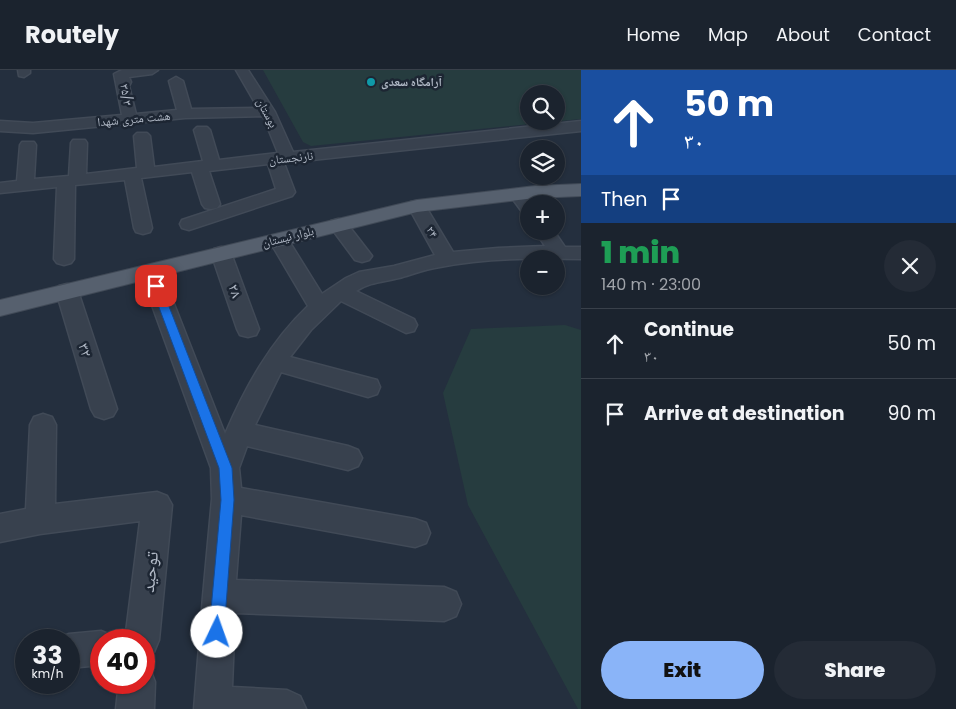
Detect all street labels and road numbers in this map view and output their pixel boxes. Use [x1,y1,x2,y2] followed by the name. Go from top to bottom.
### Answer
[116,83,137,107] street label: ۳۵/۳
[253,95,282,131] street label: بوستان
[97,107,171,130] street label: هشت متری شهدا
[268,147,314,168] street label: نارنجستان
[260,222,315,251] street label: بلوار نیستان
[422,223,442,241] street label: ۲۴
[223,281,248,301] street label: ۲۸
[73,340,98,360] street label: ۳۲
[135,550,164,594] street label: توحید

